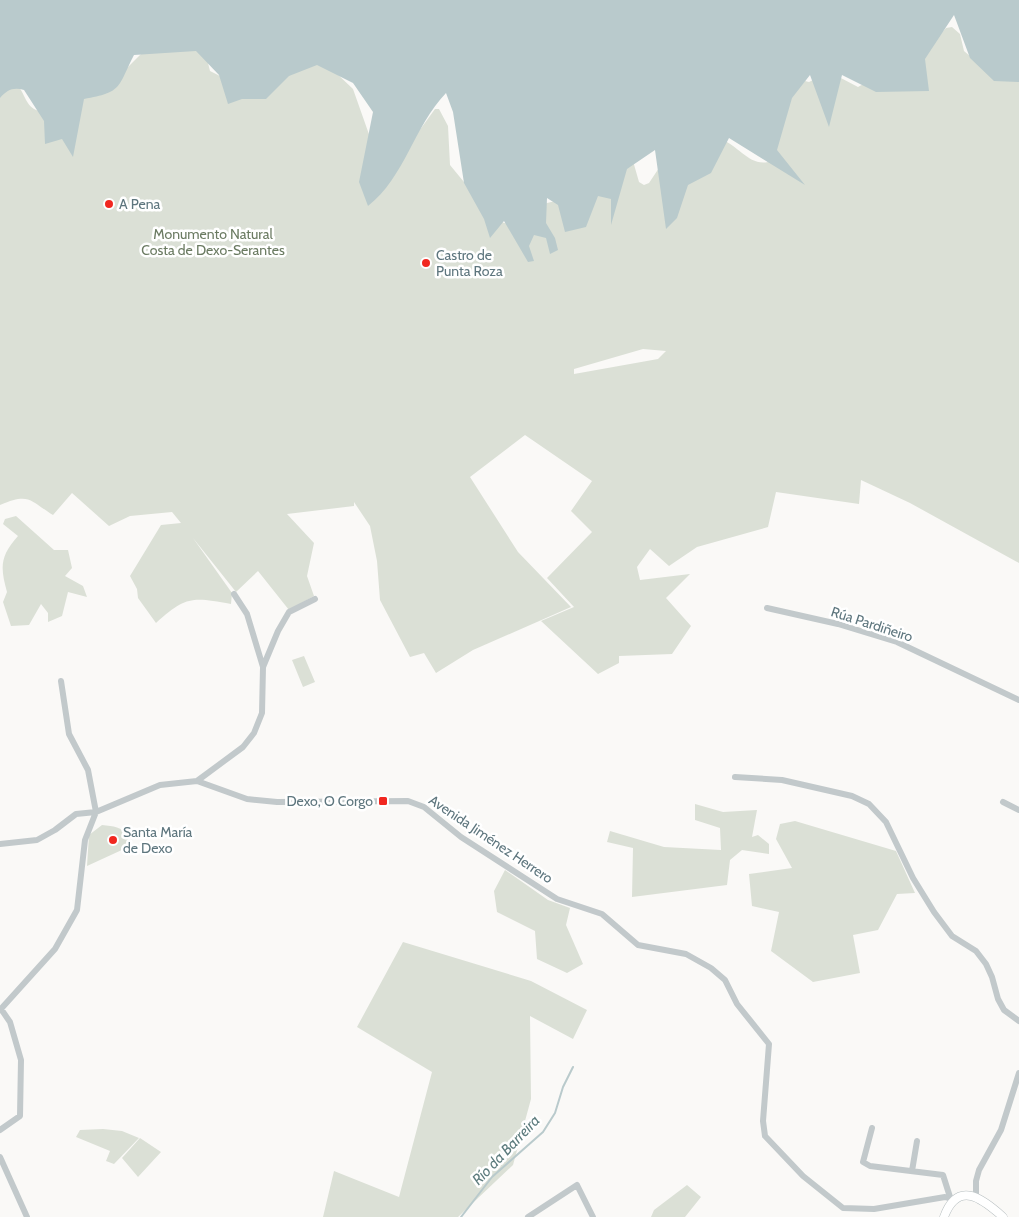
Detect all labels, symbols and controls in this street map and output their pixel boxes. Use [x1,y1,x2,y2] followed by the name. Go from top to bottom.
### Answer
[119,195,161,213] place label: A Pena
[103,198,115,210] marker: A Pena
[141,225,285,259] park label: Monumento Natural Costa de Dexo-Serantes
[436,246,503,280] place label: Castro de Punta Roza
[420,257,432,269] marker: Castro de Punta Roza
[829,602,915,646] street label: Rúa Pardiñeiro
[426,791,557,887] street label: Avenida Jiménez Herrero
[286,792,373,810] place label: Dexo, O Corgo
[377,795,389,807] marker: Dexo, O Corgo
[123,823,193,857] place label: Santa María de Dexo
[107,834,119,846] marker: Santa María de Dexo
[468,1112,544,1188] water label: Río da Barreira

